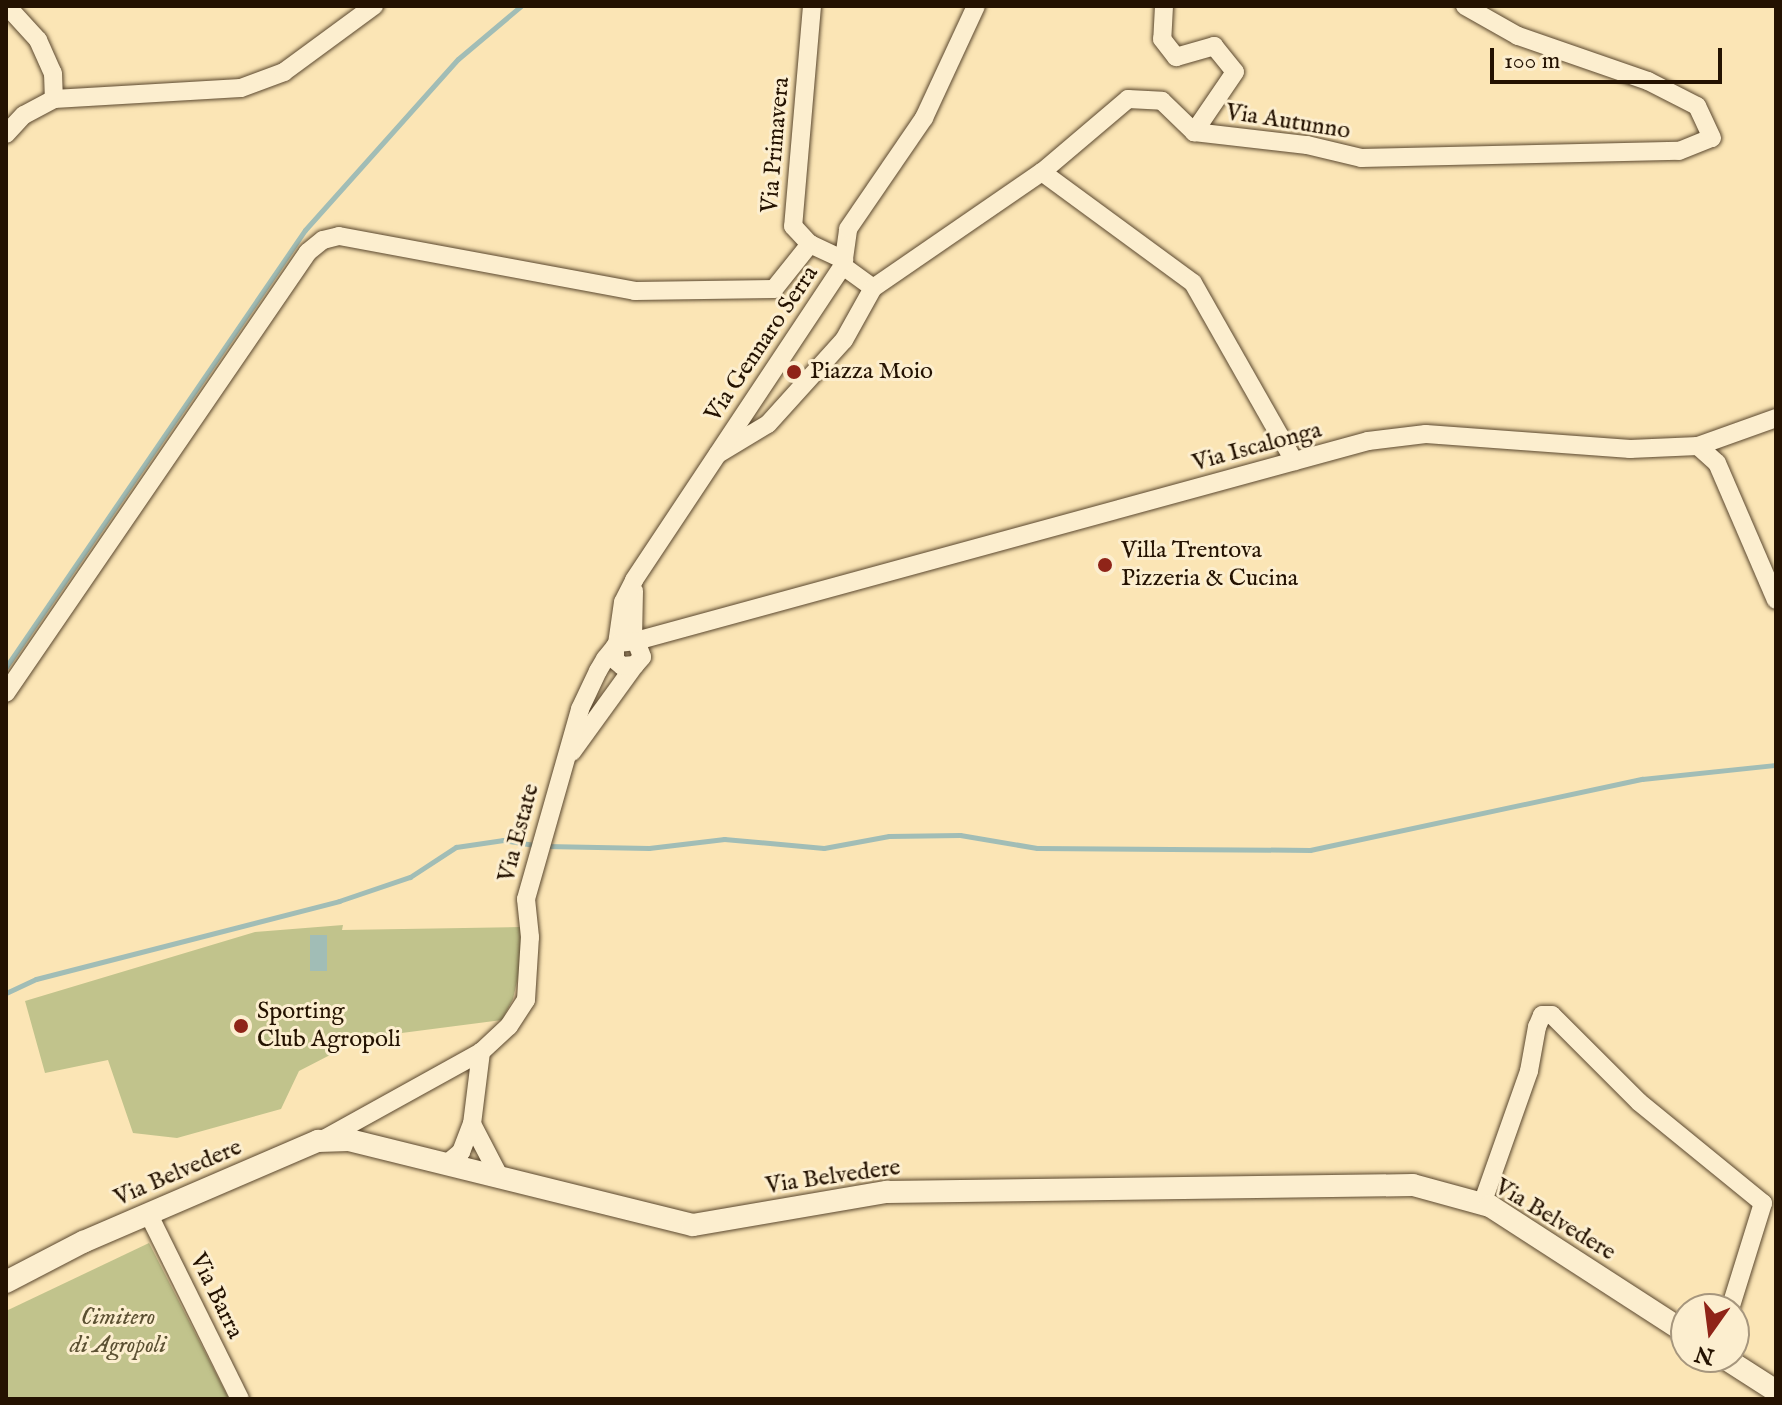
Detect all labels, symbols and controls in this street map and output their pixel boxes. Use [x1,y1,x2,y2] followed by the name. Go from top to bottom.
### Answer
[1494,32,1726,82] scale bar
[1504,46,1560,77] text: 100 m
[756,76,796,214] street label: Via Primavera
[1224,98,1352,146] street label: Via Autunno
[699,260,825,428] street label: Via Gennaro Serra
[810,358,933,386] place label: Piazza Moio
[785,363,803,381] marker: Piazza Moio
[1189,416,1325,478] street label: Via Iscalonga
[1121,537,1298,593] place label: Villa Trentova Pizzeria & Cucina
[1096,556,1114,574] marker: Villa Trentova Pizzeria & Cucina
[492,781,546,885] street label: Via Estate
[257,998,401,1054] place label: Sporting Club Agropoli
[232,1017,250,1035] marker: Sporting Club Agropoli
[110,1133,246,1213] street label: Via Belvedere
[764,1153,902,1201] street label: Via Belvedere
[1489,1173,1621,1267] street label: Via Belvedere
[183,1248,249,1344] street label: Via Barra
[1670,1293,1750,1373] north arrow
[70,1304,166,1360] park label: Cimitero di Agropoli
[1692,1338,1717,1370] text: N

